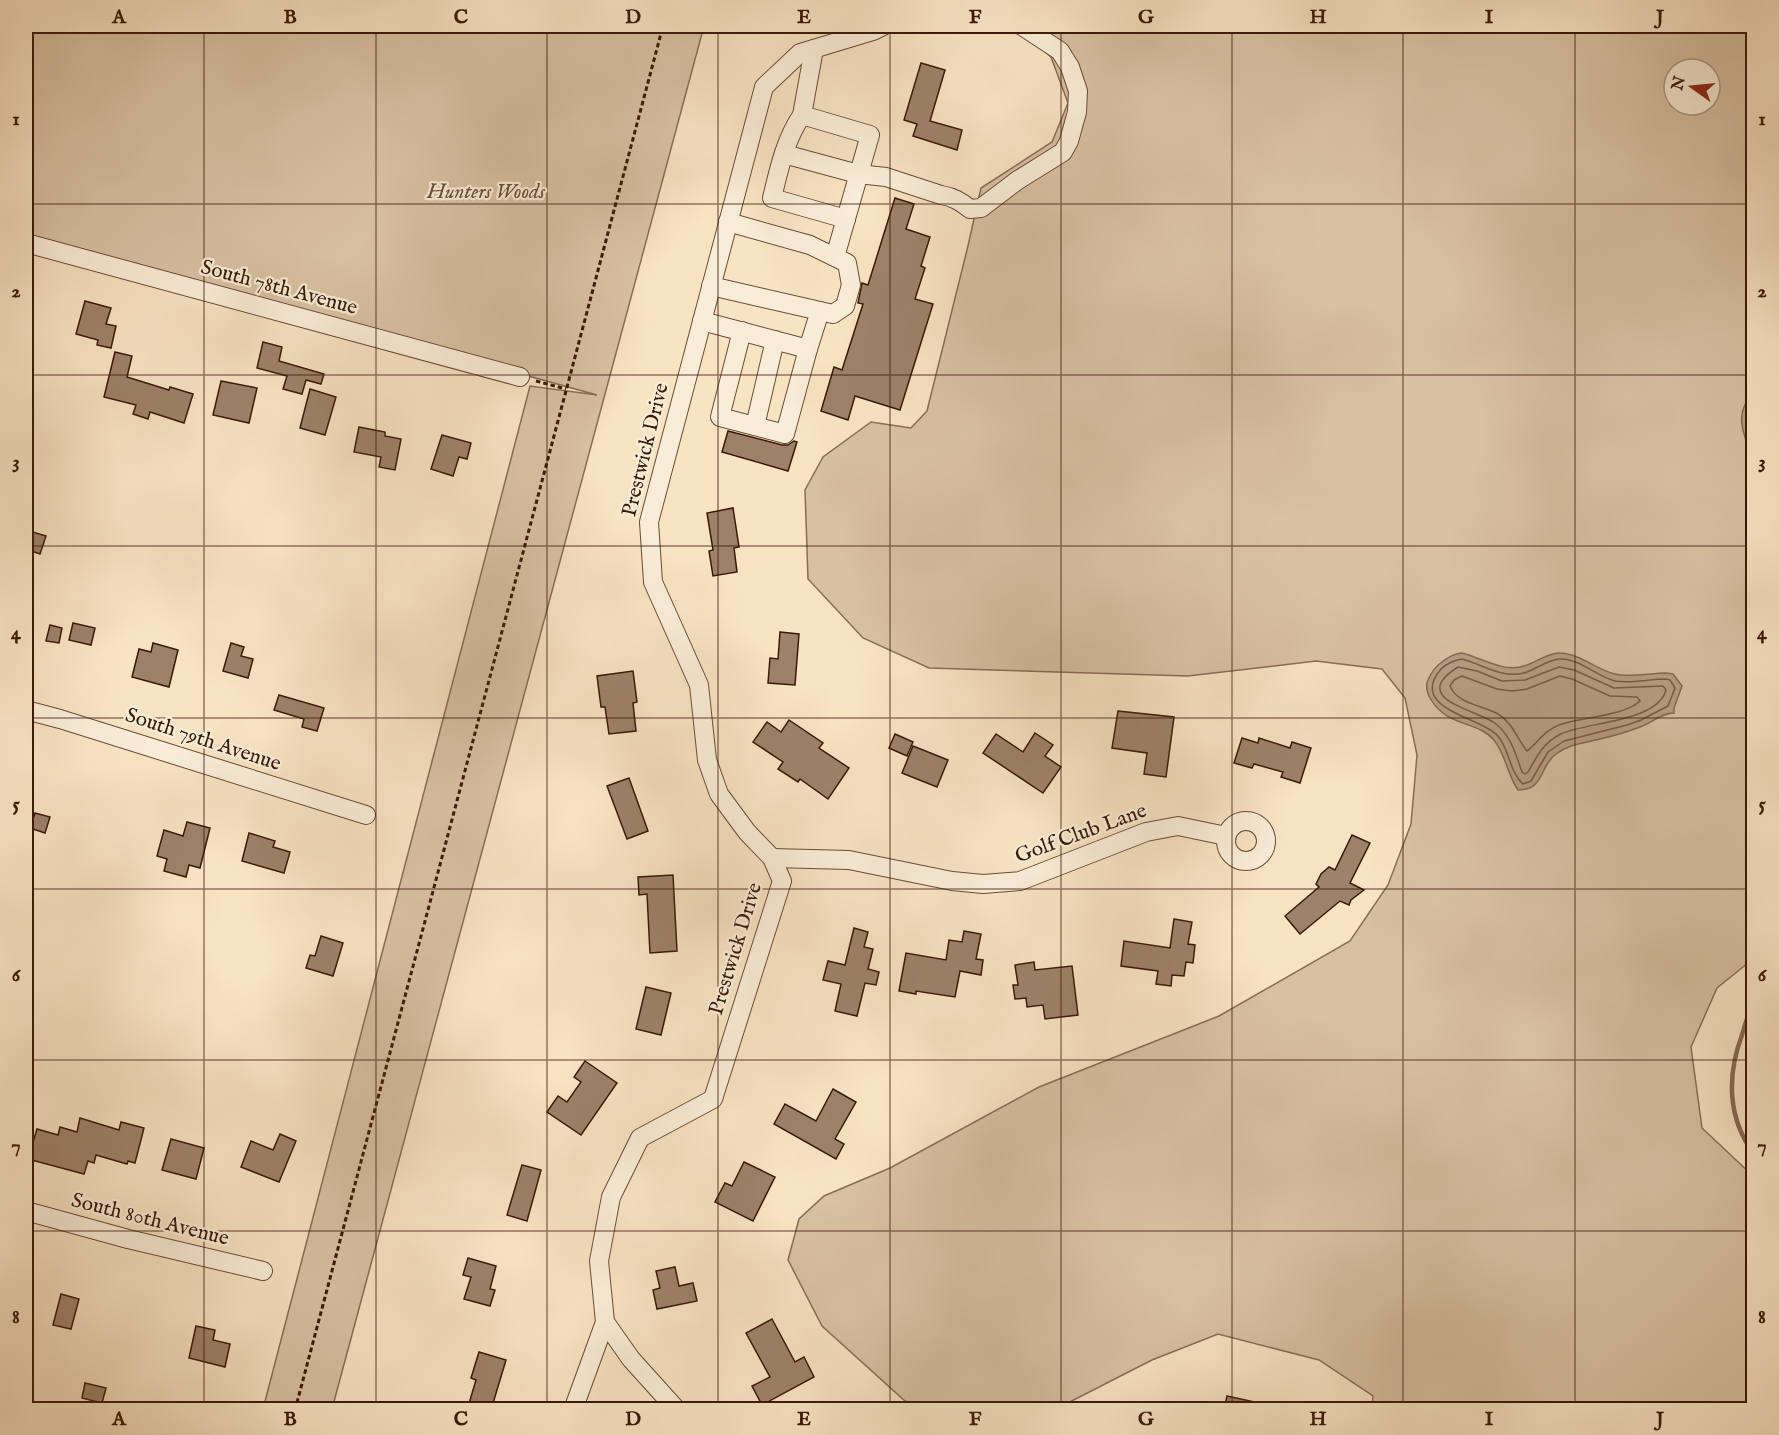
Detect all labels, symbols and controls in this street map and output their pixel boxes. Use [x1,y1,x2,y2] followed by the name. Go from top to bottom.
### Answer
[111,5,127,30] text: A
[283,5,297,30] text: B
[454,5,468,30] text: C
[625,5,641,30] text: D
[797,5,811,30] text: E
[969,5,982,30] text: F
[1138,5,1155,30] text: G
[1309,5,1327,30] text: H
[1485,5,1494,30] text: I
[1653,5,1665,30] text: J
[1662,57,1722,117] north arrow
[1668,74,1691,94] text: N
[12,107,20,132] text: 1
[1758,107,1766,132] text: 1
[426,179,546,206] park label: Hunters Woods
[198,254,361,322] street label: South 78th Avenue
[11,279,21,304] text: 2
[1757,279,1767,304] text: 2
[616,380,676,520] street label: Prestwick Drive
[12,450,20,475] text: 3
[1758,450,1766,475] text: 3
[11,621,22,646] text: 4
[1757,621,1768,646] text: 4
[122,702,285,778] street label: South 79th Avenue
[12,792,20,817] text: 5
[1758,792,1766,817] text: 5
[1012,798,1151,870] street label: Golf Club Lane
[703,879,769,1019] street label: Prestwick Drive
[12,963,22,988] text: 6
[1758,963,1768,988] text: 6
[11,1134,21,1159] text: 7
[1757,1134,1767,1159] text: 7
[68,1187,232,1253] street label: South 80th Avenue
[12,1305,20,1330] text: 8
[1758,1305,1766,1330] text: 8
[111,1407,127,1432] text: A
[283,1407,297,1432] text: B
[454,1407,468,1432] text: C
[625,1407,641,1432] text: D
[797,1407,811,1432] text: E
[969,1407,982,1432] text: F
[1138,1407,1155,1432] text: G
[1309,1407,1327,1432] text: H
[1485,1407,1494,1432] text: I
[1653,1407,1665,1432] text: J

